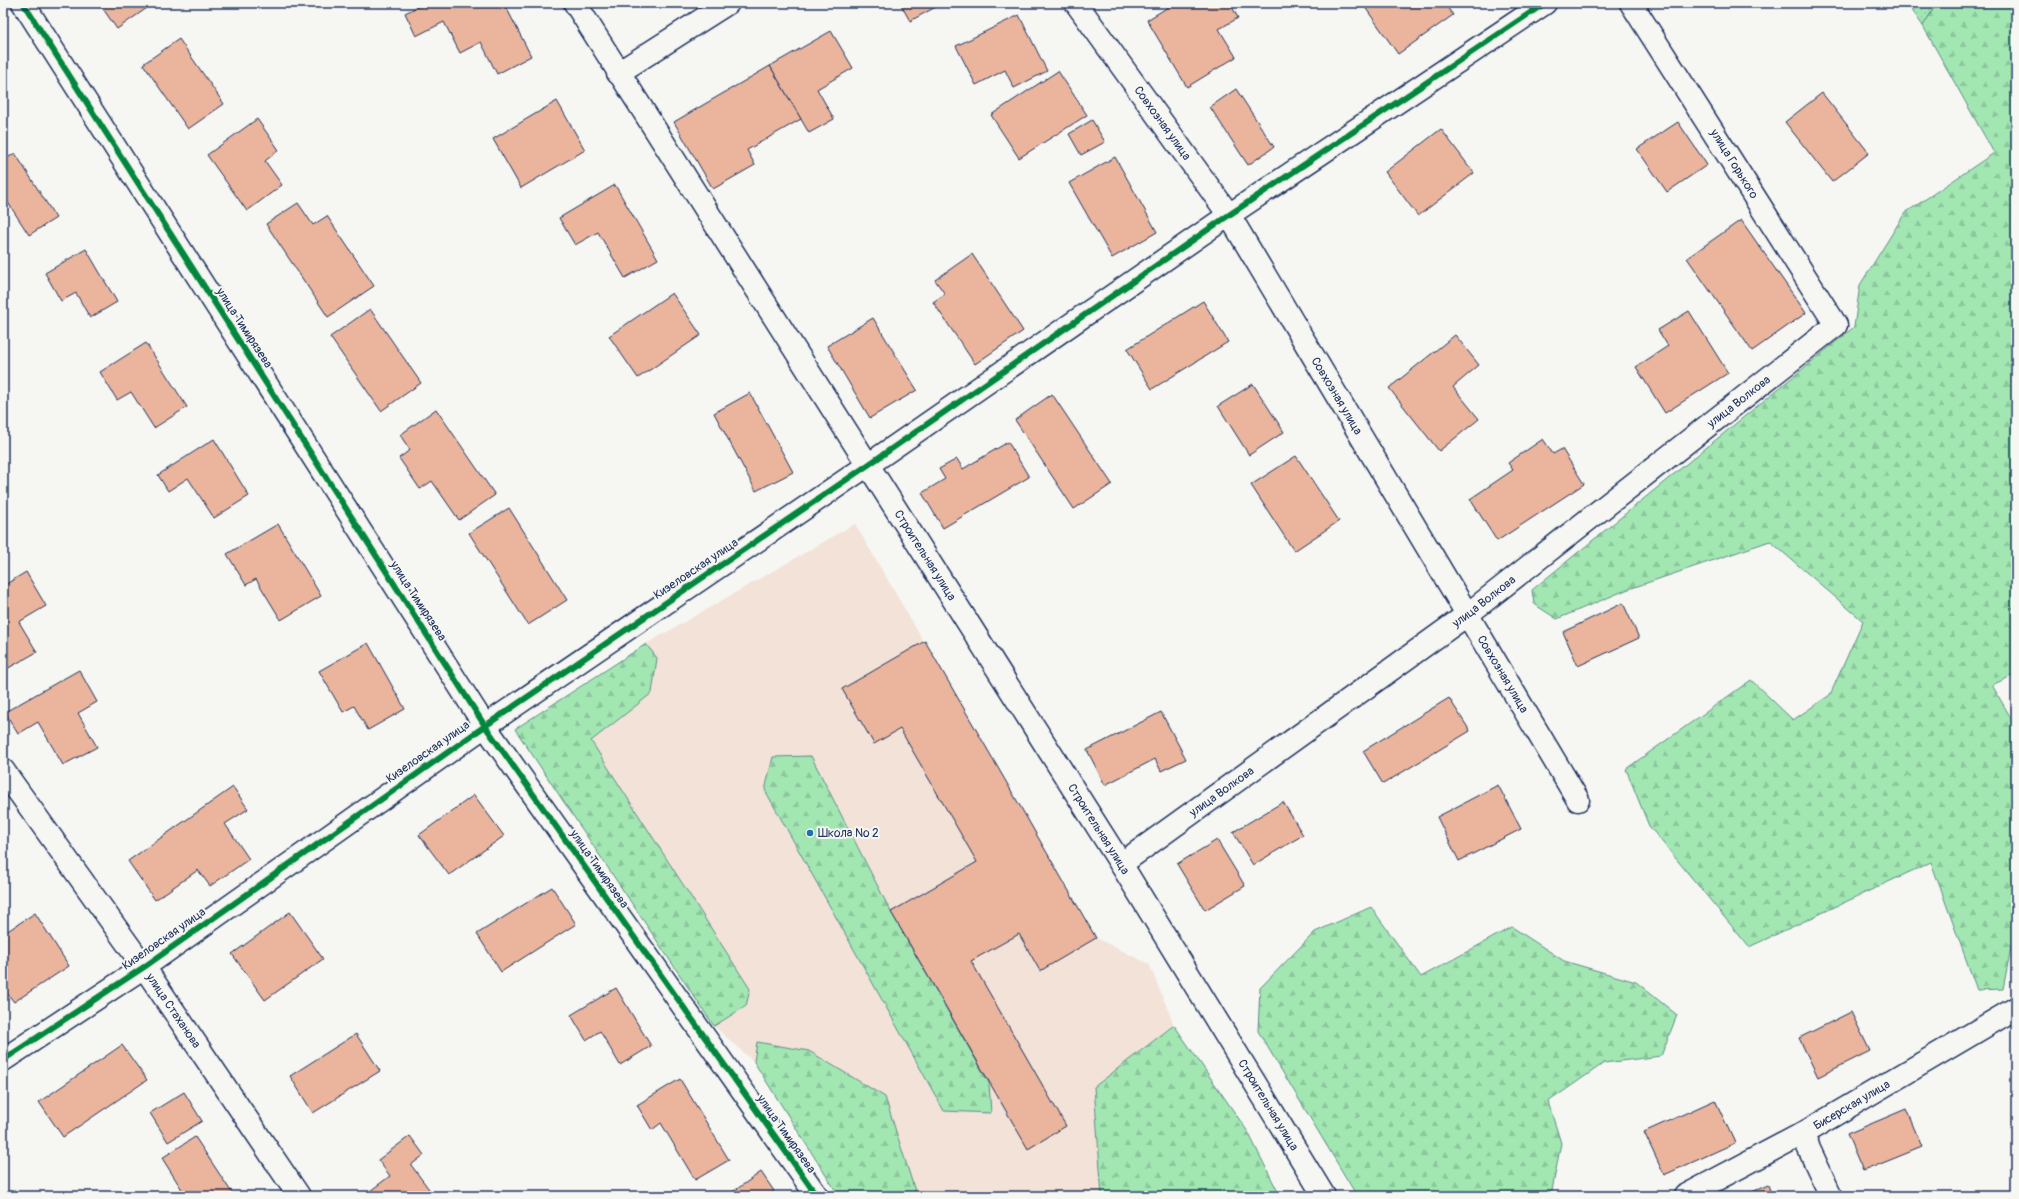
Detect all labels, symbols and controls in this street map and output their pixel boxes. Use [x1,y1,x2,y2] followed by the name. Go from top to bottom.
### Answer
[1131,83,1195,163] street label: Совхозная улица
[1706,126,1762,202] street label: улица Горького
[212,284,276,371] street label: улица Тимирязева
[1308,354,1366,438] street label: Совхозная улица
[1703,372,1774,431] street label: улица Волкова
[891,507,960,604] street label: Строительная улица
[651,535,741,603] street label: Кизеловская улица
[386,557,450,644] street label: улица Тимирязева
[1448,572,1519,631] street label: улица Волкова
[1474,633,1532,716] street label: Совхозная улица
[383,717,473,786] street label: Кизеловская улица
[1185,763,1257,820] street label: улица Волкова
[1064,781,1133,877] street label: Строительная улица
[566,826,632,911] street label: улица Тимирязева
[818,826,879,841] place label: Школа № 2
[805,828,815,838] marker: Школа № 2
[119,904,209,973] street label: Кизеловская улица
[142,970,204,1051] street label: улица Стаханова
[1235,1057,1302,1154] street label: Строительная улица
[1811,1076,1893,1133] street label: Бисерская улица
[753,1091,819,1176] street label: улица Тимирязева

